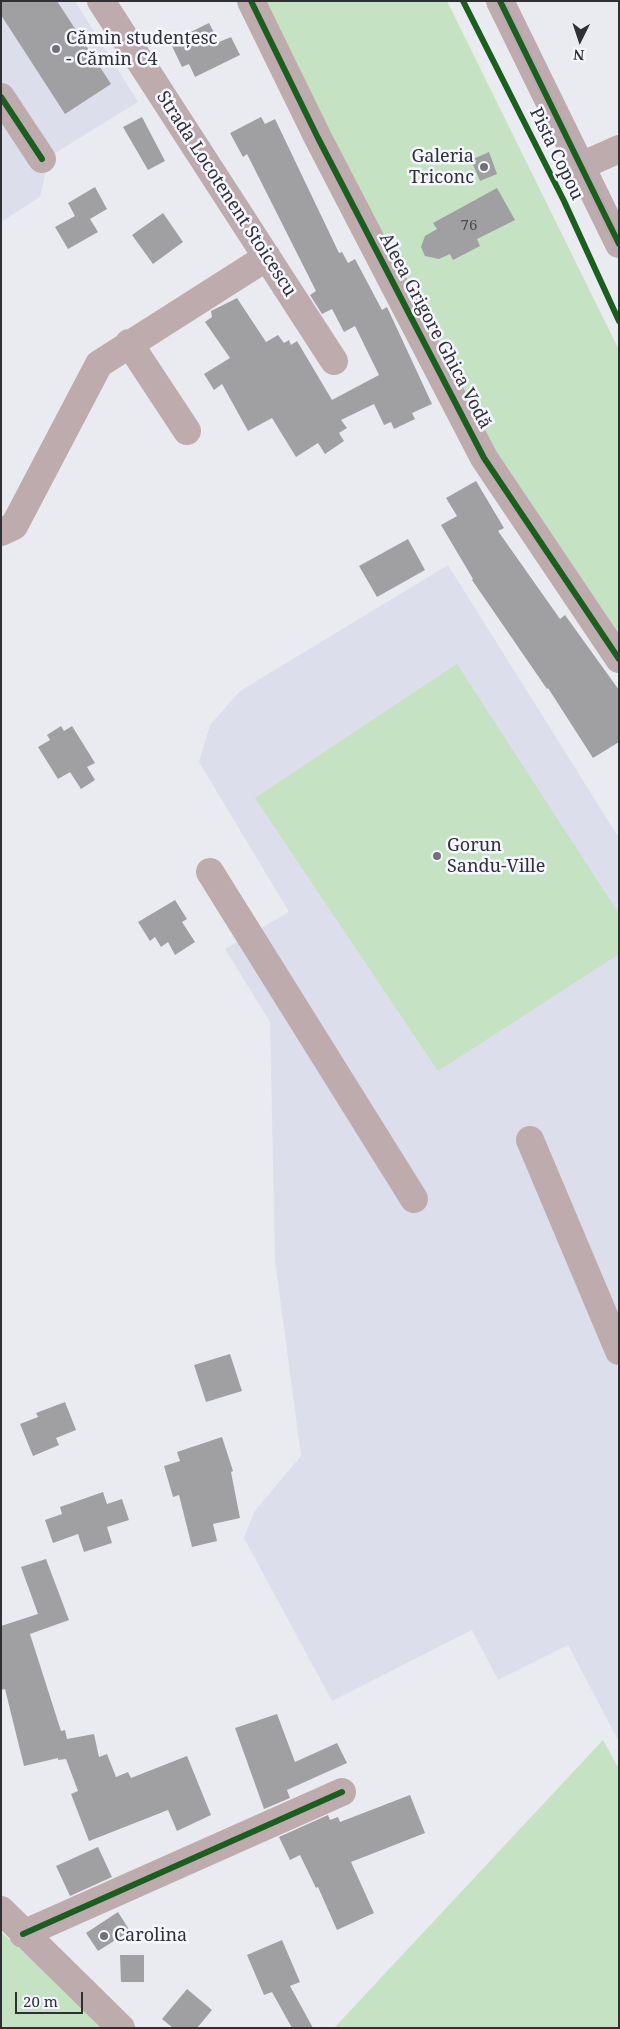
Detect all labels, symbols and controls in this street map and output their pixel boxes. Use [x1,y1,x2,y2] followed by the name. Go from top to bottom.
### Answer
[555,15,605,65] north arrow
[66,28,217,70] place label: Cămin studențesc - Cămin C4
[50,43,62,55] marker: Cămin studențesc - Cămin C4
[573,46,585,65] text: N
[152,87,300,301] street label: Strada Locotenent Stoicescu
[524,104,588,204] street label: Pista Copou
[409,146,474,188] place label: Galeria Triconc
[478,161,490,173] marker: Galeria Triconc
[461,217,477,235] house number: 76
[374,229,496,433] street label: Aleea Grigore Ghica Vodă
[447,835,545,878] place label: Gorun Sandu-Ville
[431,850,443,862] marker: Gorun Sandu-Ville
[114,1925,187,1947] place label: Carolina
[98,1930,110,1942] marker: Carolina
[18,1982,85,2014] scale bar
[23,1991,58,2011] text: 20 m

